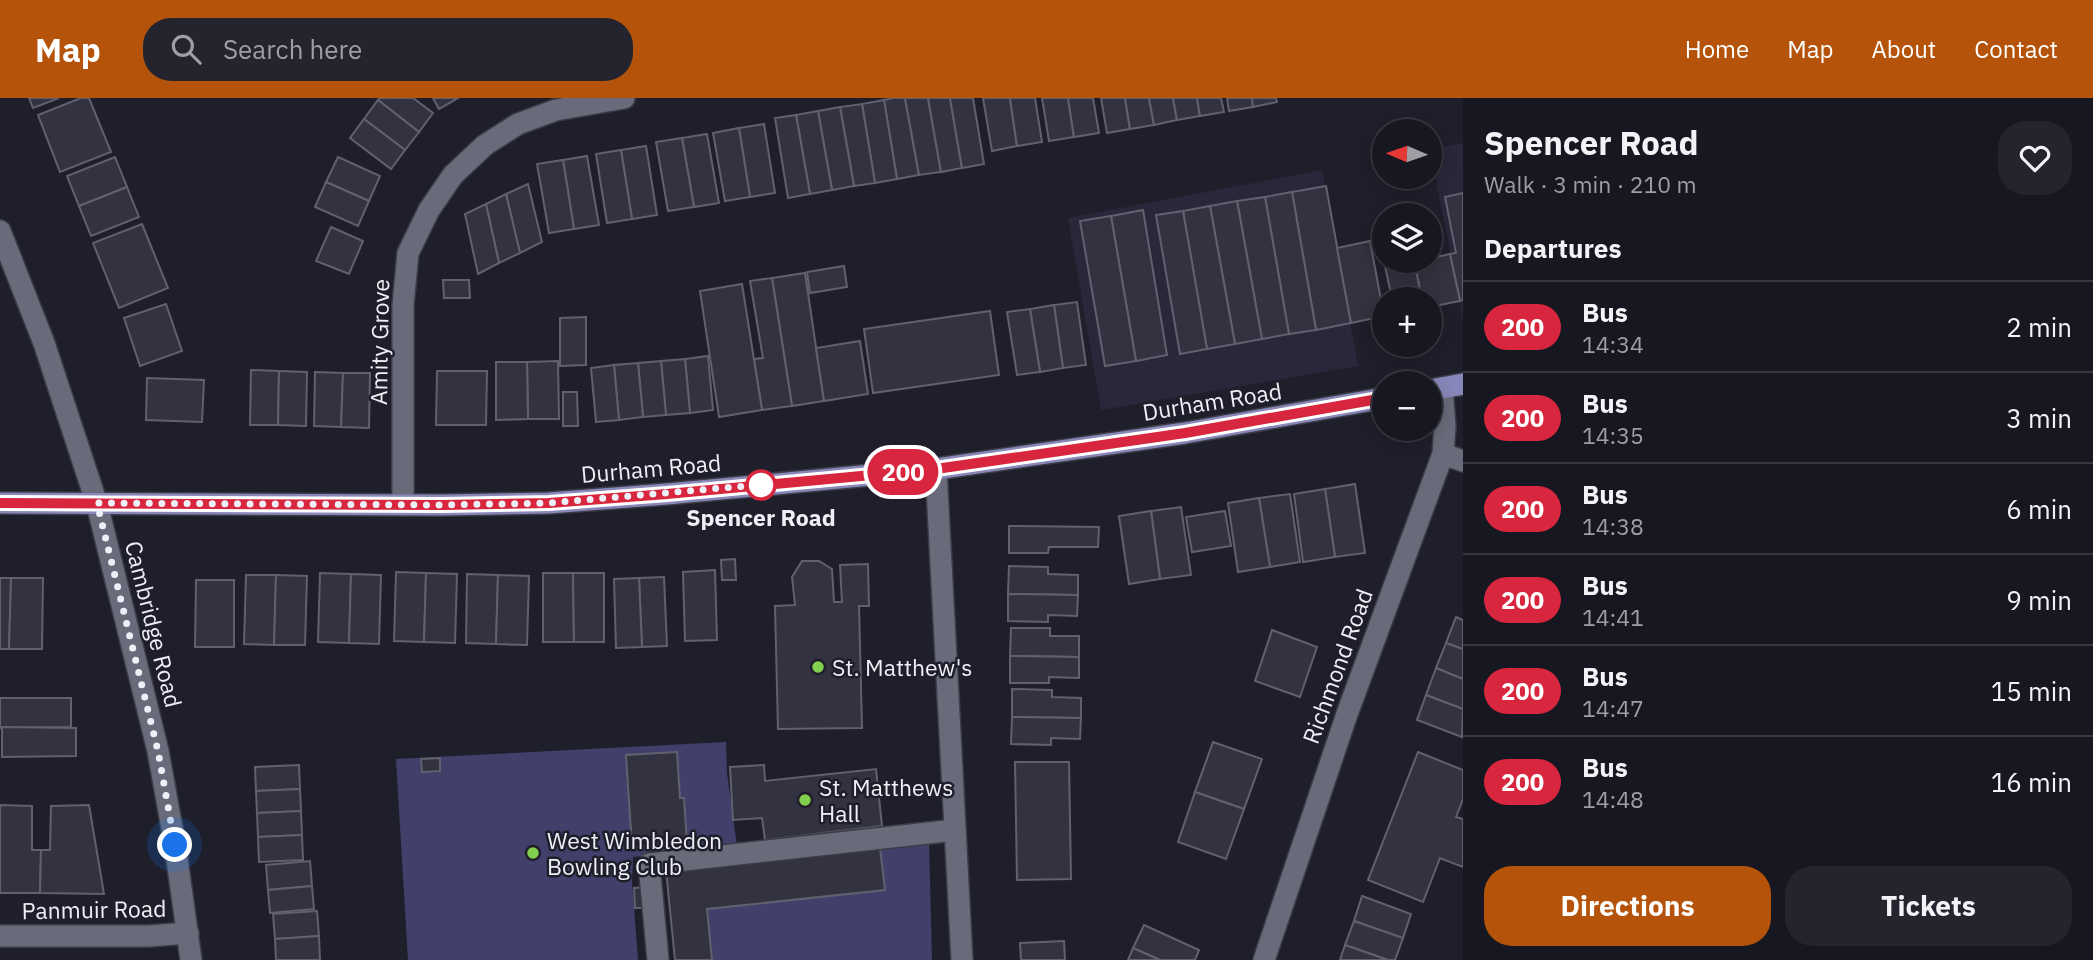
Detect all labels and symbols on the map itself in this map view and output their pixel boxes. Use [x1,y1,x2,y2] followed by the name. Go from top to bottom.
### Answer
[1372,119,1442,189] north arrow
[363,279,395,405] street label: Amity Grove
[1140,375,1284,427] street label: Durham Road
[580,447,722,489] street label: Durham Road
[863,449,943,495] line badge: 200
[746,470,776,500] marker: Spencer Road
[686,502,836,532] place label: Spencer Road
[119,538,189,710] street label: Cambridge Road
[1295,584,1379,748] street label: Richmond Road
[832,652,972,682] place label: St. Matthew's
[810,659,826,675] marker: St. Matthew's
[819,772,953,828] place label: St. Matthews Hall
[797,792,813,808] marker: St. Matthews Hall
[547,825,722,881] place label: West Wimbledon Bowling Club
[157,827,192,862] your location
[525,845,541,861] marker: West Wimbledon Bowling Club
[21,893,167,925] street label: Panmuir Road

